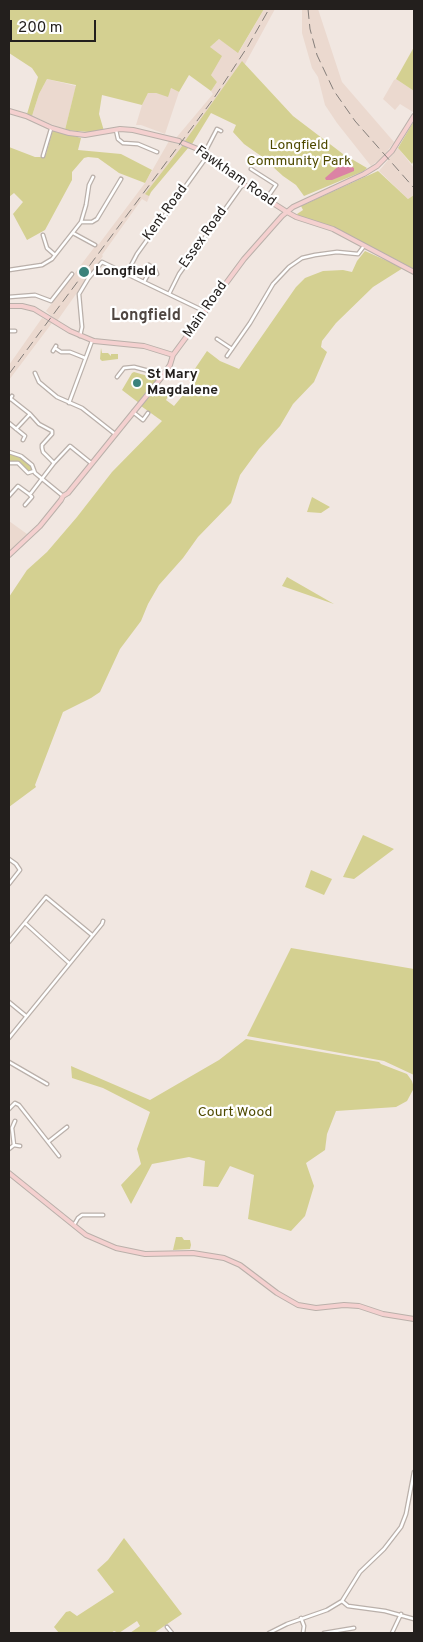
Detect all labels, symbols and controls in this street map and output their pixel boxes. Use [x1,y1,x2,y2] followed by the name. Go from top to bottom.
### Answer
[12,10,99,42] scale bar
[18,19,63,38] text: 200 m
[247,138,351,170] park label: Longfield Community Park
[191,143,279,211] street label: Fawkham Road
[140,182,192,244] street label: Kent Road
[177,204,231,272] street label: Essex Road
[95,264,156,280] place label: Longfield
[77,265,91,279] marker: Longfield
[180,278,232,342] street label: Main Road
[111,307,181,327] district label: Longfield
[147,367,218,400] place label: St Mary Magdalene
[131,377,143,389] marker: St Mary Magdalene
[198,1105,272,1121] park label: Court Wood

